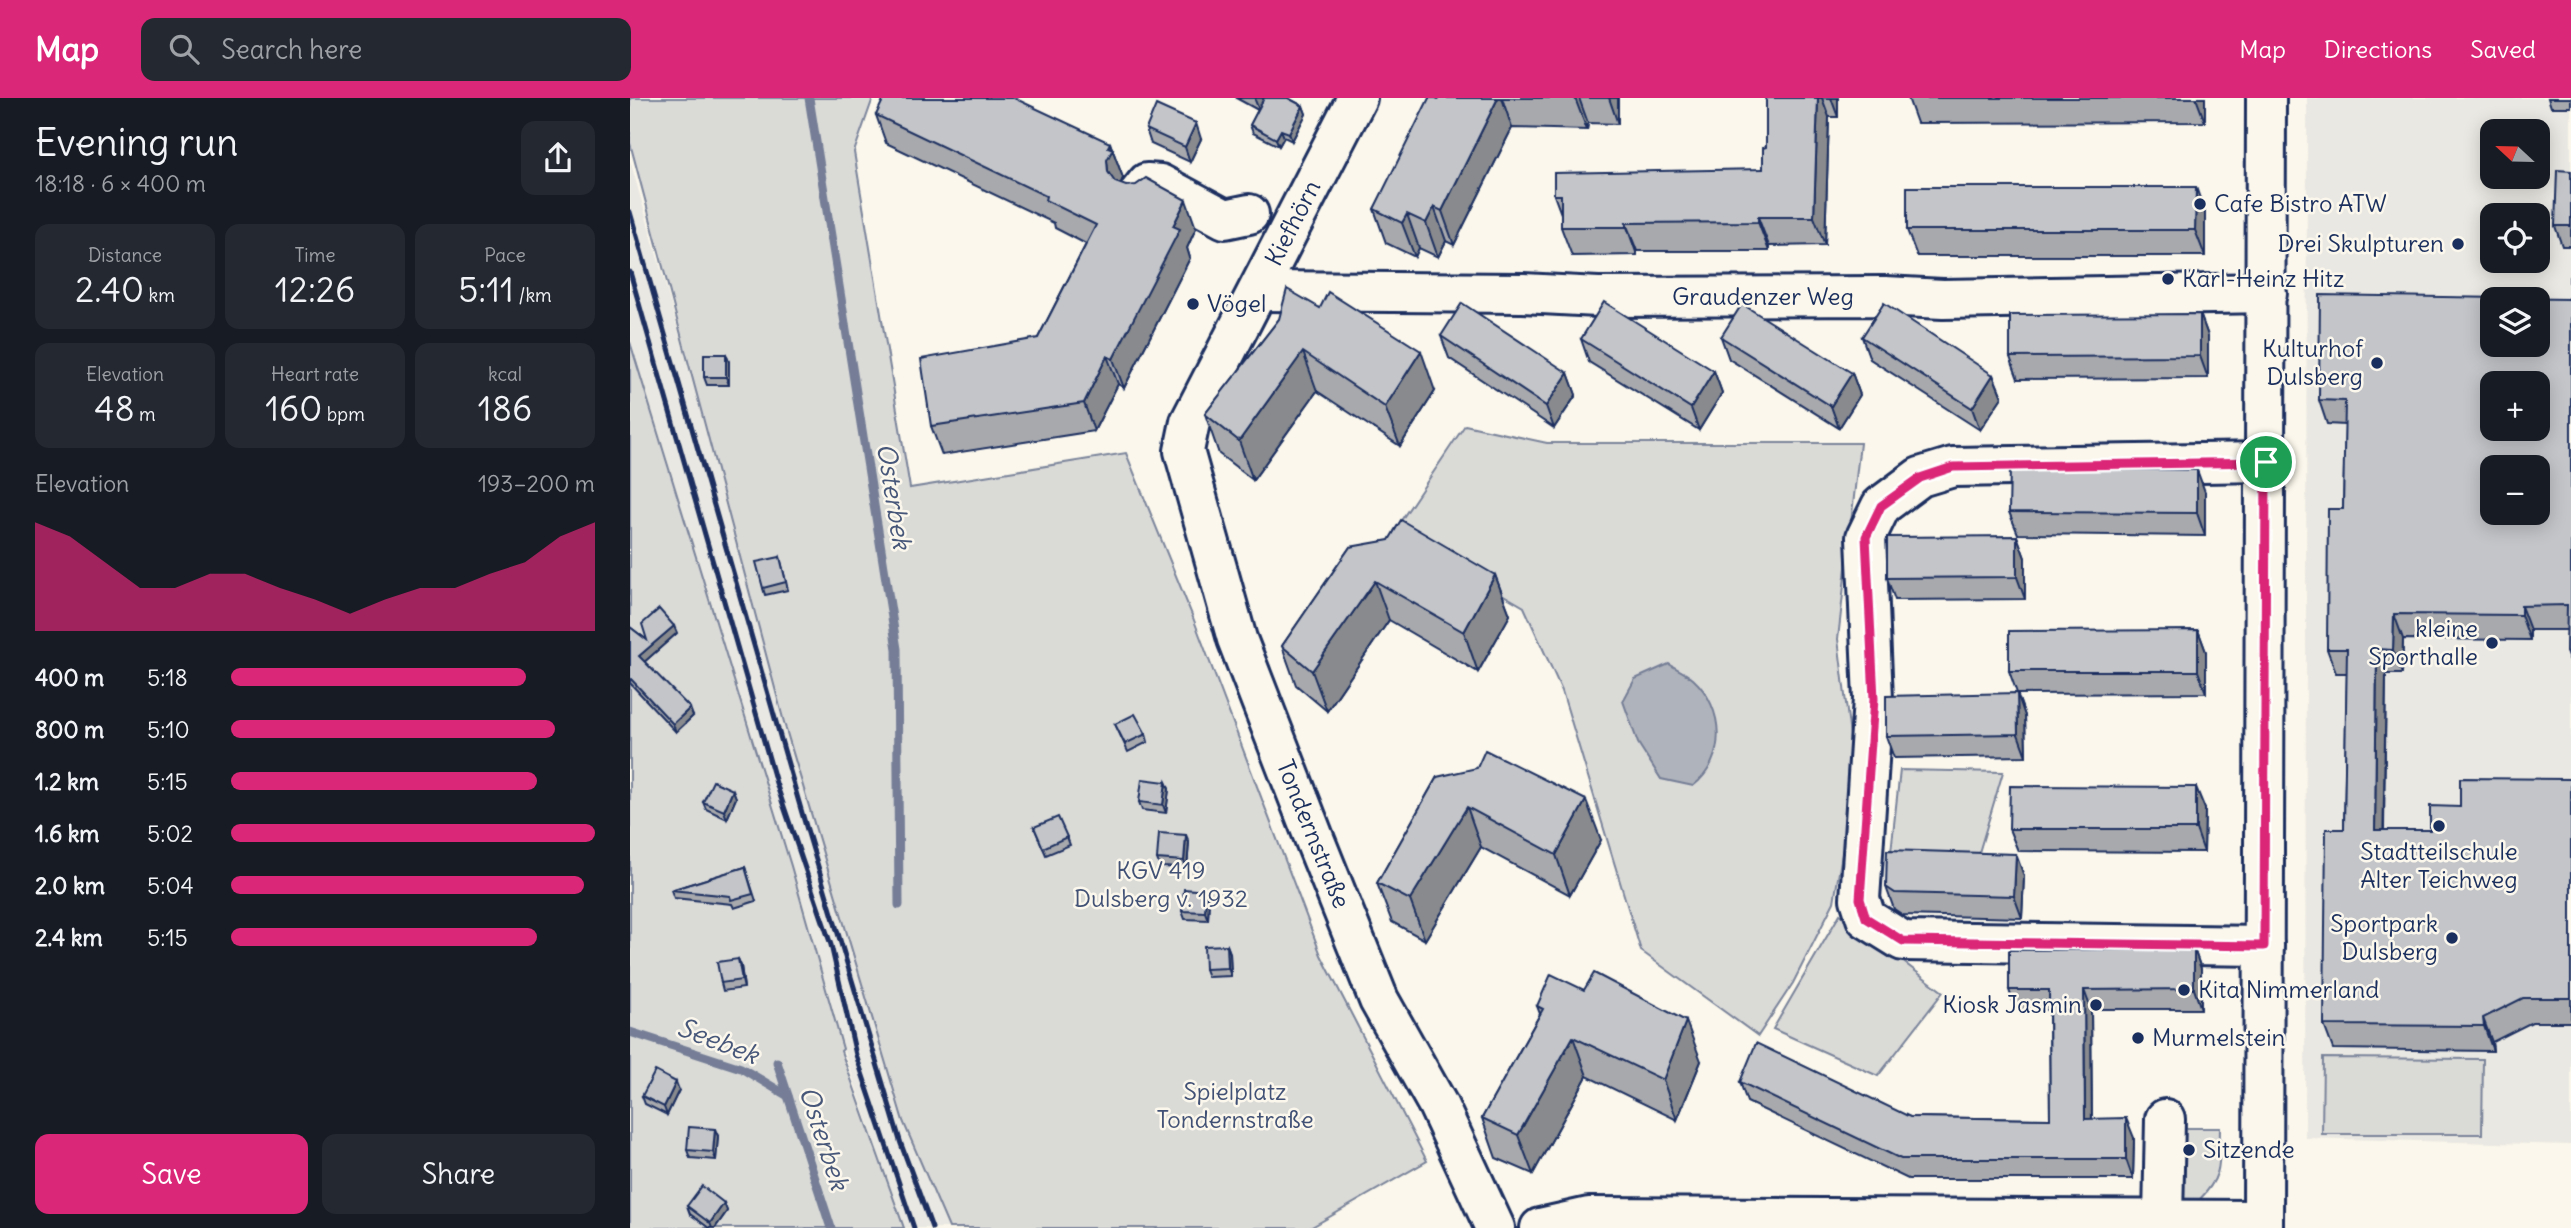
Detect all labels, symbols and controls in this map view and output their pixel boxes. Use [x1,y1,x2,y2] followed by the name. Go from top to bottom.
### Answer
[141,18,631,81] search box
[35,28,99,70] text: Map
[165,30,203,68] icon: search
[221,33,362,66] text: Search here
[2239,34,2286,64] text: Map
[2324,34,2432,64] text: Directions
[2470,34,2536,64] text: Saved
[35,119,238,166] text: Evening run
[2480,119,2550,189] north arrow
[2480,119,2550,525] map controls
[521,121,595,195] button: share
[35,169,206,198] text: 18:18 · 6 × 400 m
[1258,175,1326,270] street label: Kiefhörn
[2214,188,2387,218] place label: Cafe Bistro ATW
[2192,196,2208,212] marker: Cafe Bistro ATW
[2480,203,2550,273] button: locate
[2277,228,2444,258] place label: Drei Skulpturen
[2450,236,2466,252] marker: Drei Skulpturen
[88,243,162,267] text: Distance
[294,243,336,267] text: Time
[484,243,526,267] text: Pace
[2182,263,2344,293] place label: Karl-Heinz Hitz
[75,267,144,311] text: 2.40
[275,267,355,311] text: 12:26
[458,267,514,311] text: 5:11
[2160,271,2176,287] marker: Karl-Heinz Hitz
[1672,281,1854,311] street label: Graudenzer Weg
[144,283,175,307] text: km
[514,283,552,307] text: /km
[2480,287,2550,357] button: layers
[1207,288,1266,318] place label: Vögel
[1185,296,1201,312] marker: Vögel
[2262,333,2364,391] place label: Kulturhof Dulsberg
[2369,355,2385,371] marker: Kulturhof Dulsberg
[86,362,164,386] text: Elevation
[271,362,359,386] text: Heart rate
[488,362,522,386] text: kcal
[2480,371,2550,441] button: +
[94,386,135,430] text: 48
[265,386,322,430] text: 160
[478,386,532,430] text: 186
[135,402,156,426] text: m
[322,402,365,426] text: bpm
[2236,432,2296,492] pin
[870,441,919,553] water label: Osterbek
[2247,443,2285,481] icon: arrive
[2480,455,2550,525] button: −
[35,469,129,498] text: Elevation
[478,469,595,498] text: 193–200 m
[2368,613,2478,671] place label: kleine Sporthalle
[2484,635,2500,651] marker: kleine Sporthalle
[35,663,104,692] text: 400 m
[147,663,188,692] text: 5:18
[35,715,104,744] text: 800 m
[147,715,190,744] text: 5:10
[1271,755,1357,912] street label: Tondernstraße
[35,767,99,796] text: 1.2 km
[147,767,188,796] text: 5:15
[2431,818,2447,834] marker: Stadtteilschule Alter Teichweg
[35,819,100,848] text: 1.6 km
[147,819,193,848] text: 5:02
[2360,836,2518,894] place label: Stadtteilschule Alter Teichweg
[1074,855,1248,913] park label: KGV 419 Dulsberg v. 1932
[35,871,105,900] text: 2.0 km
[147,871,194,900] text: 5:04
[2330,908,2438,966] place label: Sportpark Dulsberg
[35,923,103,952] text: 2.4 km
[147,923,188,952] text: 5:15
[2444,930,2460,946] marker: Sportpark Dulsberg
[2198,974,2379,1004] place label: Kita Nimmerland
[2176,982,2192,998] marker: Kita Nimmerland
[1942,989,2082,1019] place label: Kiosk Jasmin
[2088,997,2104,1013] marker: Kiosk Jasmin
[673,1010,765,1072] water label: Seebek
[2152,1022,2286,1052] place label: Murmelstein
[2130,1030,2146,1046] marker: Murmelstein
[1156,1076,1314,1134] park label: Spielplatz Tondernstraße
[792,1082,857,1195] water label: Osterbek
[35,1134,308,1214] button: Save
[322,1134,595,1214] button: Share
[2203,1134,2295,1164] place label: Sitzende
[2181,1142,2197,1158] marker: Sitzende

